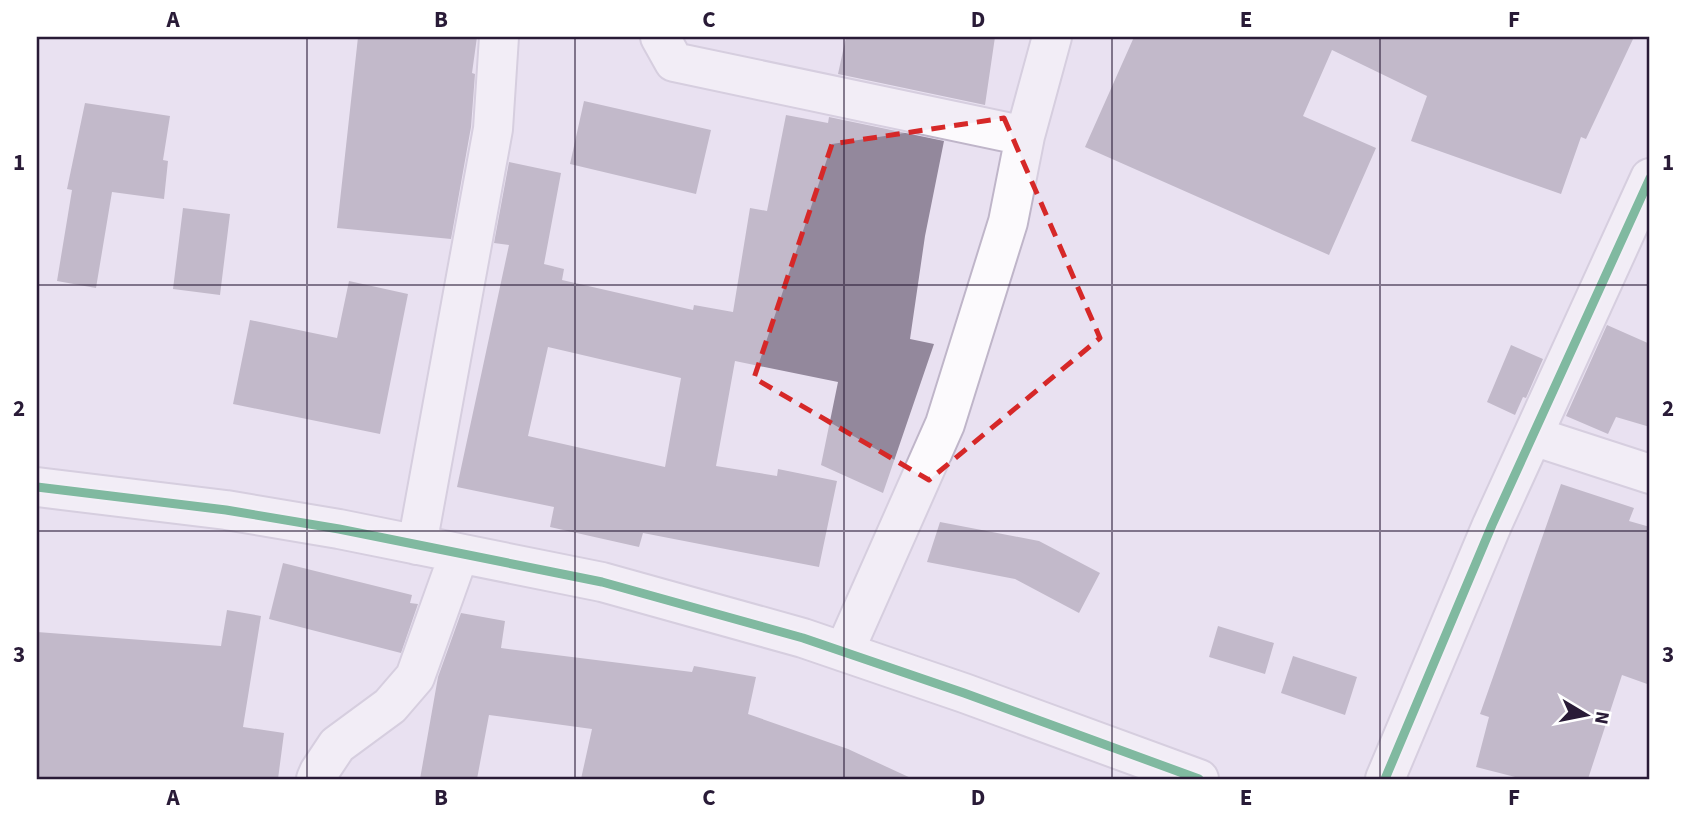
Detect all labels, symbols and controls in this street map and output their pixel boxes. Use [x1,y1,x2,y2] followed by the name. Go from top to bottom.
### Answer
[165,3,180,36] text: A
[434,3,448,36] text: B
[702,3,716,36] text: C
[971,3,985,36] text: D
[1240,3,1252,36] text: E
[1508,3,1520,36] text: F
[13,146,25,179] text: 1
[1662,146,1674,179] text: 1
[13,392,25,425] text: 2
[1662,392,1674,425] text: 2
[13,638,25,671] text: 3
[1662,638,1674,671] text: 3
[1550,680,1620,750] north arrow
[1587,709,1616,726] text: N
[165,781,180,814] text: A
[434,781,448,814] text: B
[702,781,716,814] text: C
[971,781,985,814] text: D
[1240,781,1252,814] text: E
[1508,781,1520,814] text: F

